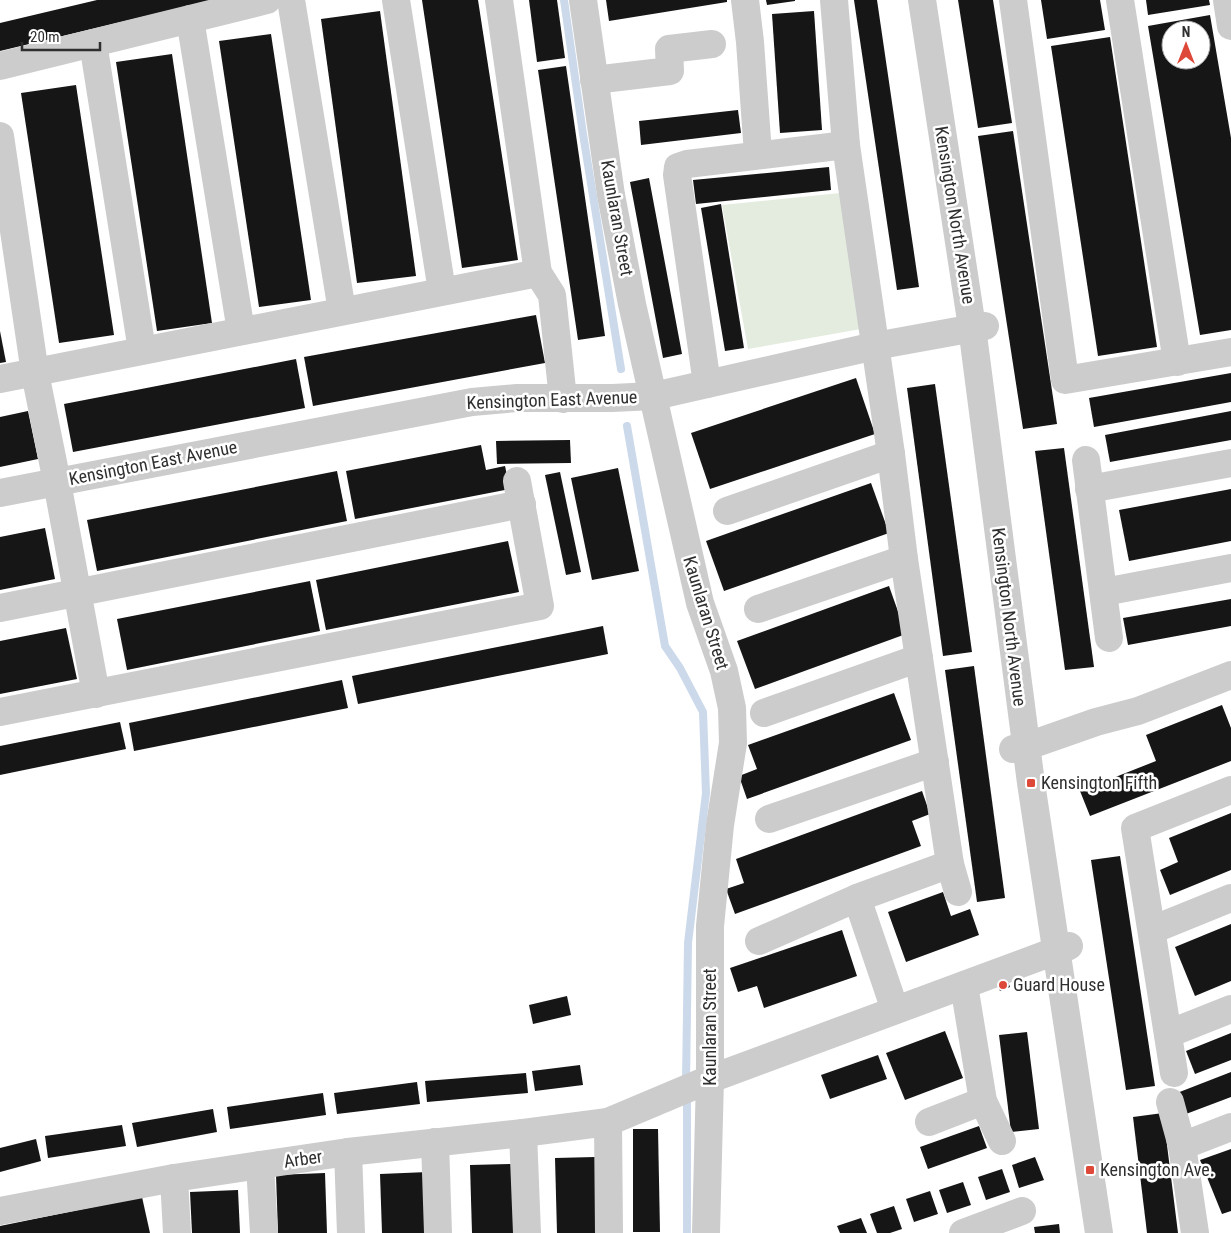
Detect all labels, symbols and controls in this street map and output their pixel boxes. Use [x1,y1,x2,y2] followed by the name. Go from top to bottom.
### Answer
[22,20,100,52] scale bar
[1161,20,1211,70] north arrow
[1182,24,1190,40] text: N
[30,28,60,46] text: 20 m
[931,124,980,305] street label: Kensington North Avenue
[597,158,638,278] street label: Kaunlaran Street
[466,386,638,413] street label: Kensington East Avenue
[67,436,239,489] street label: Kensington East Avenue
[988,526,1031,707] street label: Kensington North Avenue
[679,554,734,672] street label: Kaunlaran Street
[1041,772,1157,793] place label: Kensington Fifth
[1025,777,1037,789] marker: Kensington Fifth
[699,968,720,1086] street label: Kaunlaran Street
[1013,974,1105,995] place label: Guard House
[997,979,1009,991] marker: Guard House
[282,1145,324,1172] street label: Arber
[1100,1159,1214,1180] place label: Kensington Ave.
[1084,1164,1096,1176] marker: Kensington Ave.

